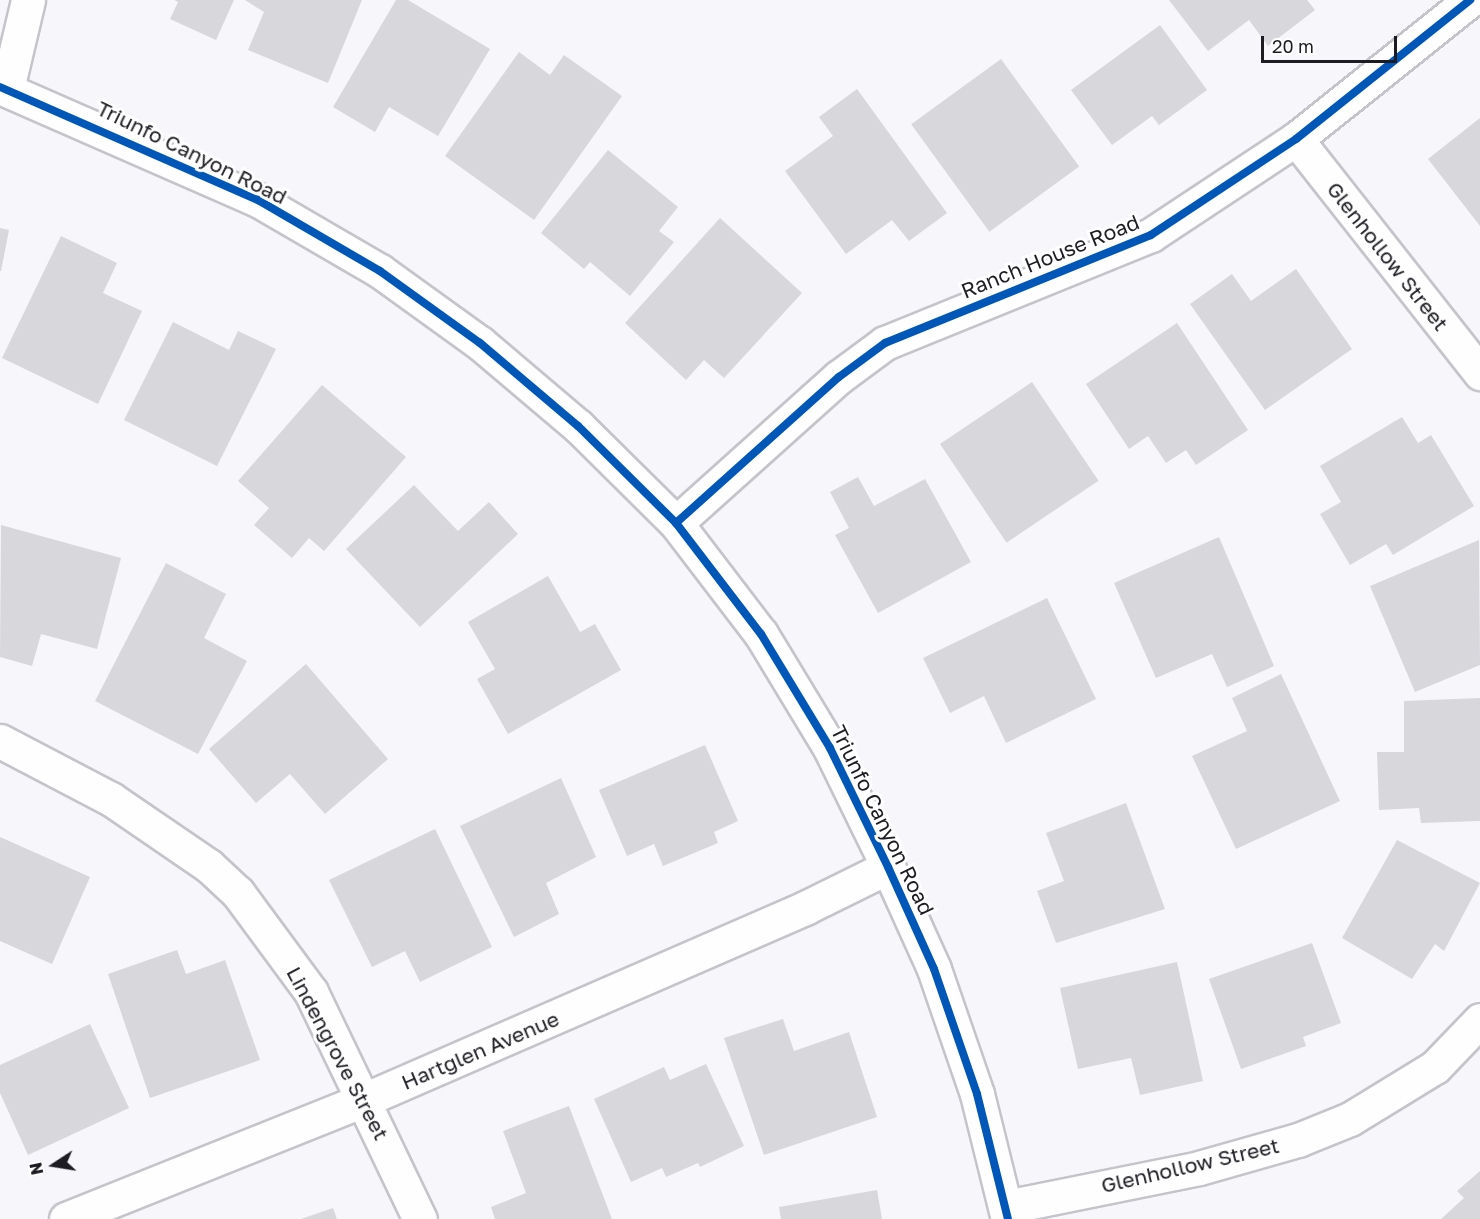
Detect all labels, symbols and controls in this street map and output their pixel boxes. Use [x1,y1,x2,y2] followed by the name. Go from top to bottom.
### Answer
[1264,24,1400,62] scale bar
[1272,35,1314,57] text: 20 m
[93,95,291,209] street label: Triunfo Canyon Road
[1322,177,1454,335] street label: Glenhollow Street
[957,209,1143,303] street label: Ranch House Road
[826,721,940,919] street label: Triunfo Canyon Road
[282,962,394,1144] street label: Lindengrove Street
[397,1005,563,1095] street label: Hartglen Avenue
[1099,1132,1281,1198] street label: Glenhollow Street
[24,1135,84,1195] north arrow
[25,1161,47,1177] text: N

